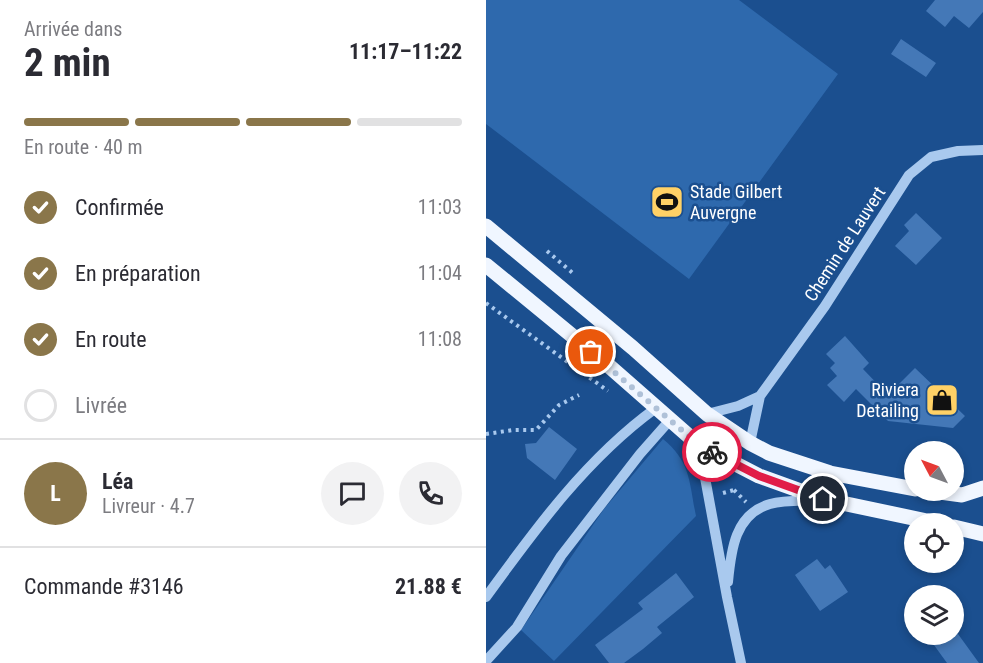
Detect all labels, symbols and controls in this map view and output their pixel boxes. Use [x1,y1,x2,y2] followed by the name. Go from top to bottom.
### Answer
[24,17,122,41] text: Arrivée dans
[349,39,462,64] text: 11:17–11:22
[24,40,111,86] text: 2 min
[24,135,143,159] text: En route · 40 m
[690,181,782,223] place label: Stade Gilbert Auvergne
[800,182,889,305] street label: Chemin de Lauvert
[649,184,685,220] sports icon: Stade Gilbert Auvergne
[24,191,57,224] icon: check
[75,195,164,220] text: Confirmée
[418,195,462,219] text: 11:03
[24,257,57,290] icon: check
[75,261,201,286] text: En préparation
[418,261,462,285] text: 11:04
[24,323,57,356] icon: check
[565,326,616,377] pin
[75,327,147,352] text: En route
[418,327,462,351] text: 11:08
[574,335,607,368] icon: bag
[856,379,919,421] place label: Riviera Detailing
[924,382,960,418] shop icon: Riviera Detailing
[75,393,127,418] text: Livrée
[682,422,742,482] courier
[696,436,729,469] icon: bike
[904,441,964,501] north arrow
[904,441,964,645] map controls
[321,462,384,525] button: chat
[399,462,462,525] button: phone
[102,469,133,494] text: Léa
[797,473,848,524] pin
[50,481,61,506] text: L
[806,482,839,515] icon: home
[102,494,195,518] text: Livreur · 4.7
[904,513,964,573] button: locate
[24,574,184,599] text: Commande #3146
[395,574,462,599] text: 21.88 €
[904,585,964,645] button: layers

